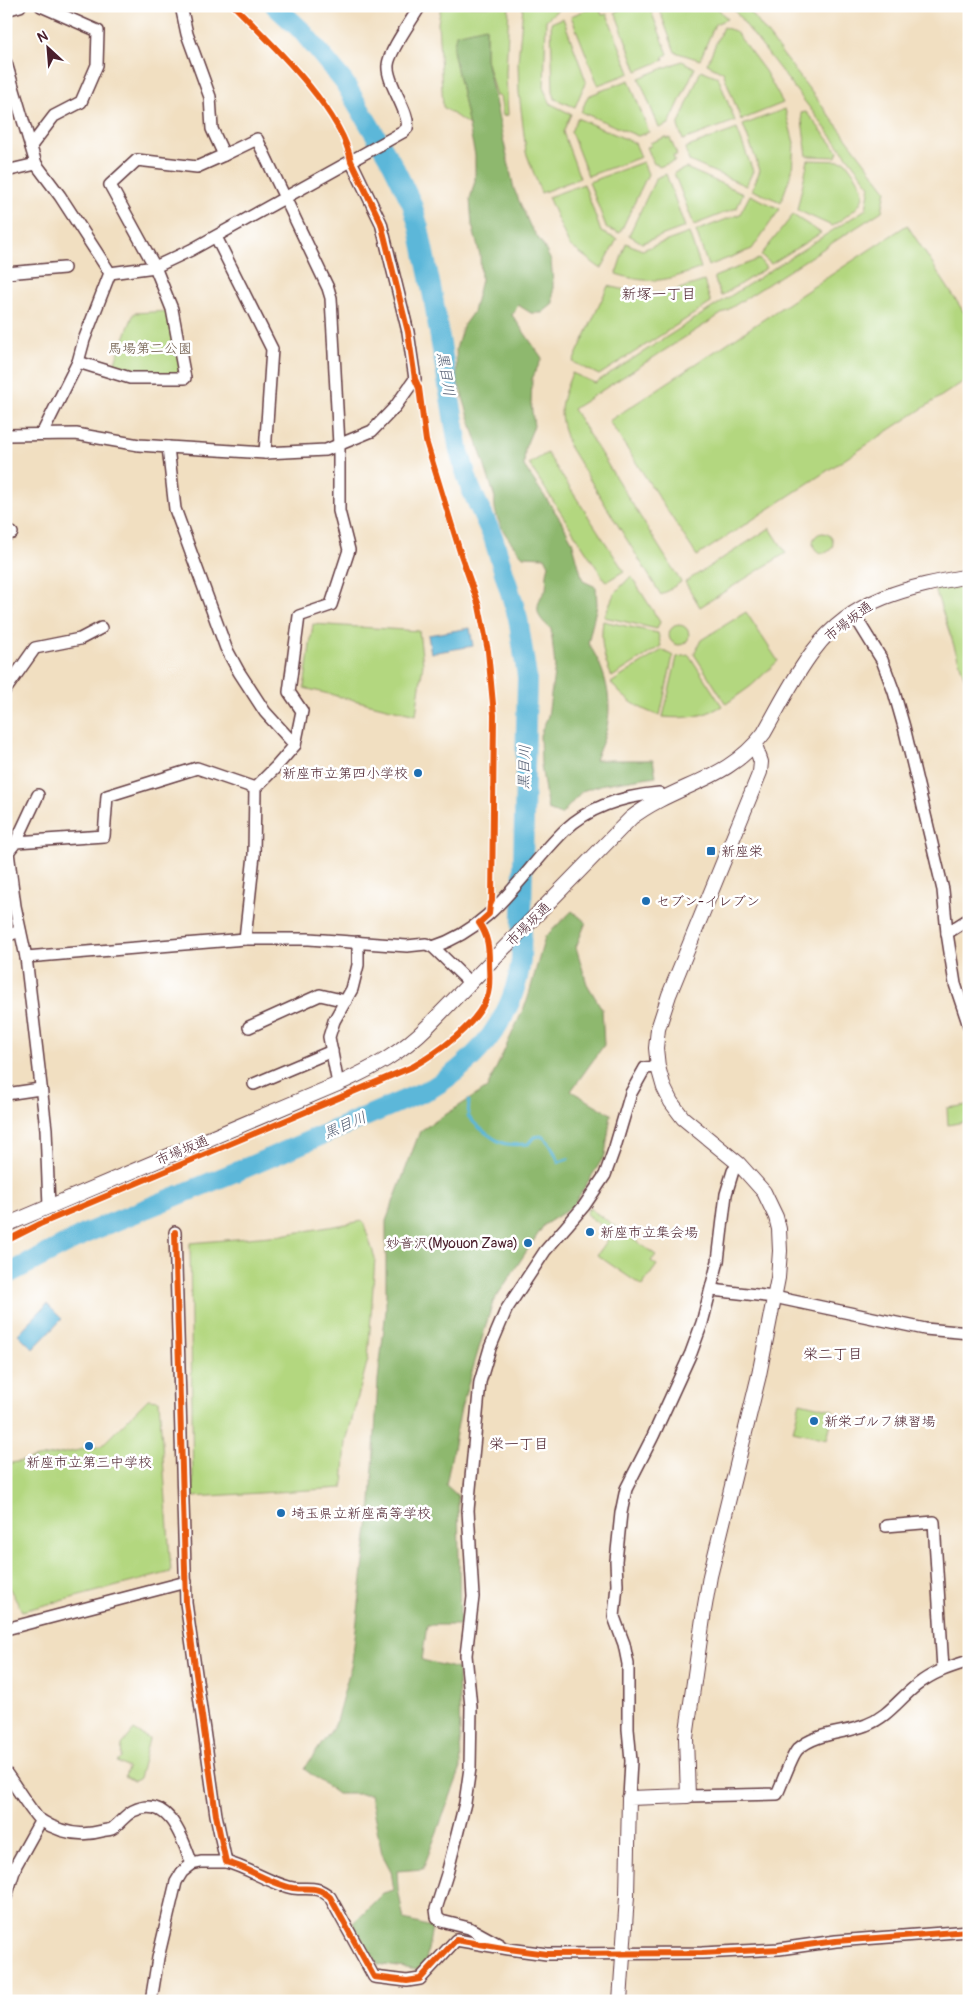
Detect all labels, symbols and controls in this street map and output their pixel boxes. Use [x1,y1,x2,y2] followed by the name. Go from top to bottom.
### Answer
[22,22,72,72] north arrow
[35,27,51,46] text: N
[621,285,697,304] district label: 新塚一丁目
[108,340,192,357] park label: 馬場第二公園
[433,350,458,398] water label: 黒目川
[821,598,876,645] street label: 市場坂通
[514,744,535,790] water label: 黒目川
[282,765,408,782] place label: 新座市立第四小学校
[412,767,424,779] marker: 新座市立第四小学校
[721,843,763,860] place label: 新座栄
[705,845,717,857] marker: 新座栄
[656,893,760,910] place label: セブン-イレブン
[640,895,652,907] marker: セブン-イレブン
[503,899,554,950] street label: 市場坂通
[321,1108,370,1143] water label: 黒目川
[153,1132,211,1169] street label: 市場坂通
[600,1224,698,1241] place label: 新座市立集会場
[584,1226,596,1238] marker: 新座市立集会場
[386,1235,518,1252] place label: 妙音沢(Myouon Zawa)
[522,1237,534,1249] marker: 妙音沢(Myouon Zawa)
[803,1345,863,1364] district label: 栄二丁目
[824,1413,935,1430] place label: 新栄ゴルフ練習場
[808,1415,820,1427] marker: 新栄ゴルフ練習場
[489,1435,549,1454] district label: 栄一丁目
[83,1440,95,1452] marker: 新座市立第三中学校
[26,1454,152,1471] place label: 新座市立第三中学校
[291,1505,431,1522] place label: 埼玉県立新座高等学校
[275,1507,287,1519] marker: 埼玉県立新座高等学校

